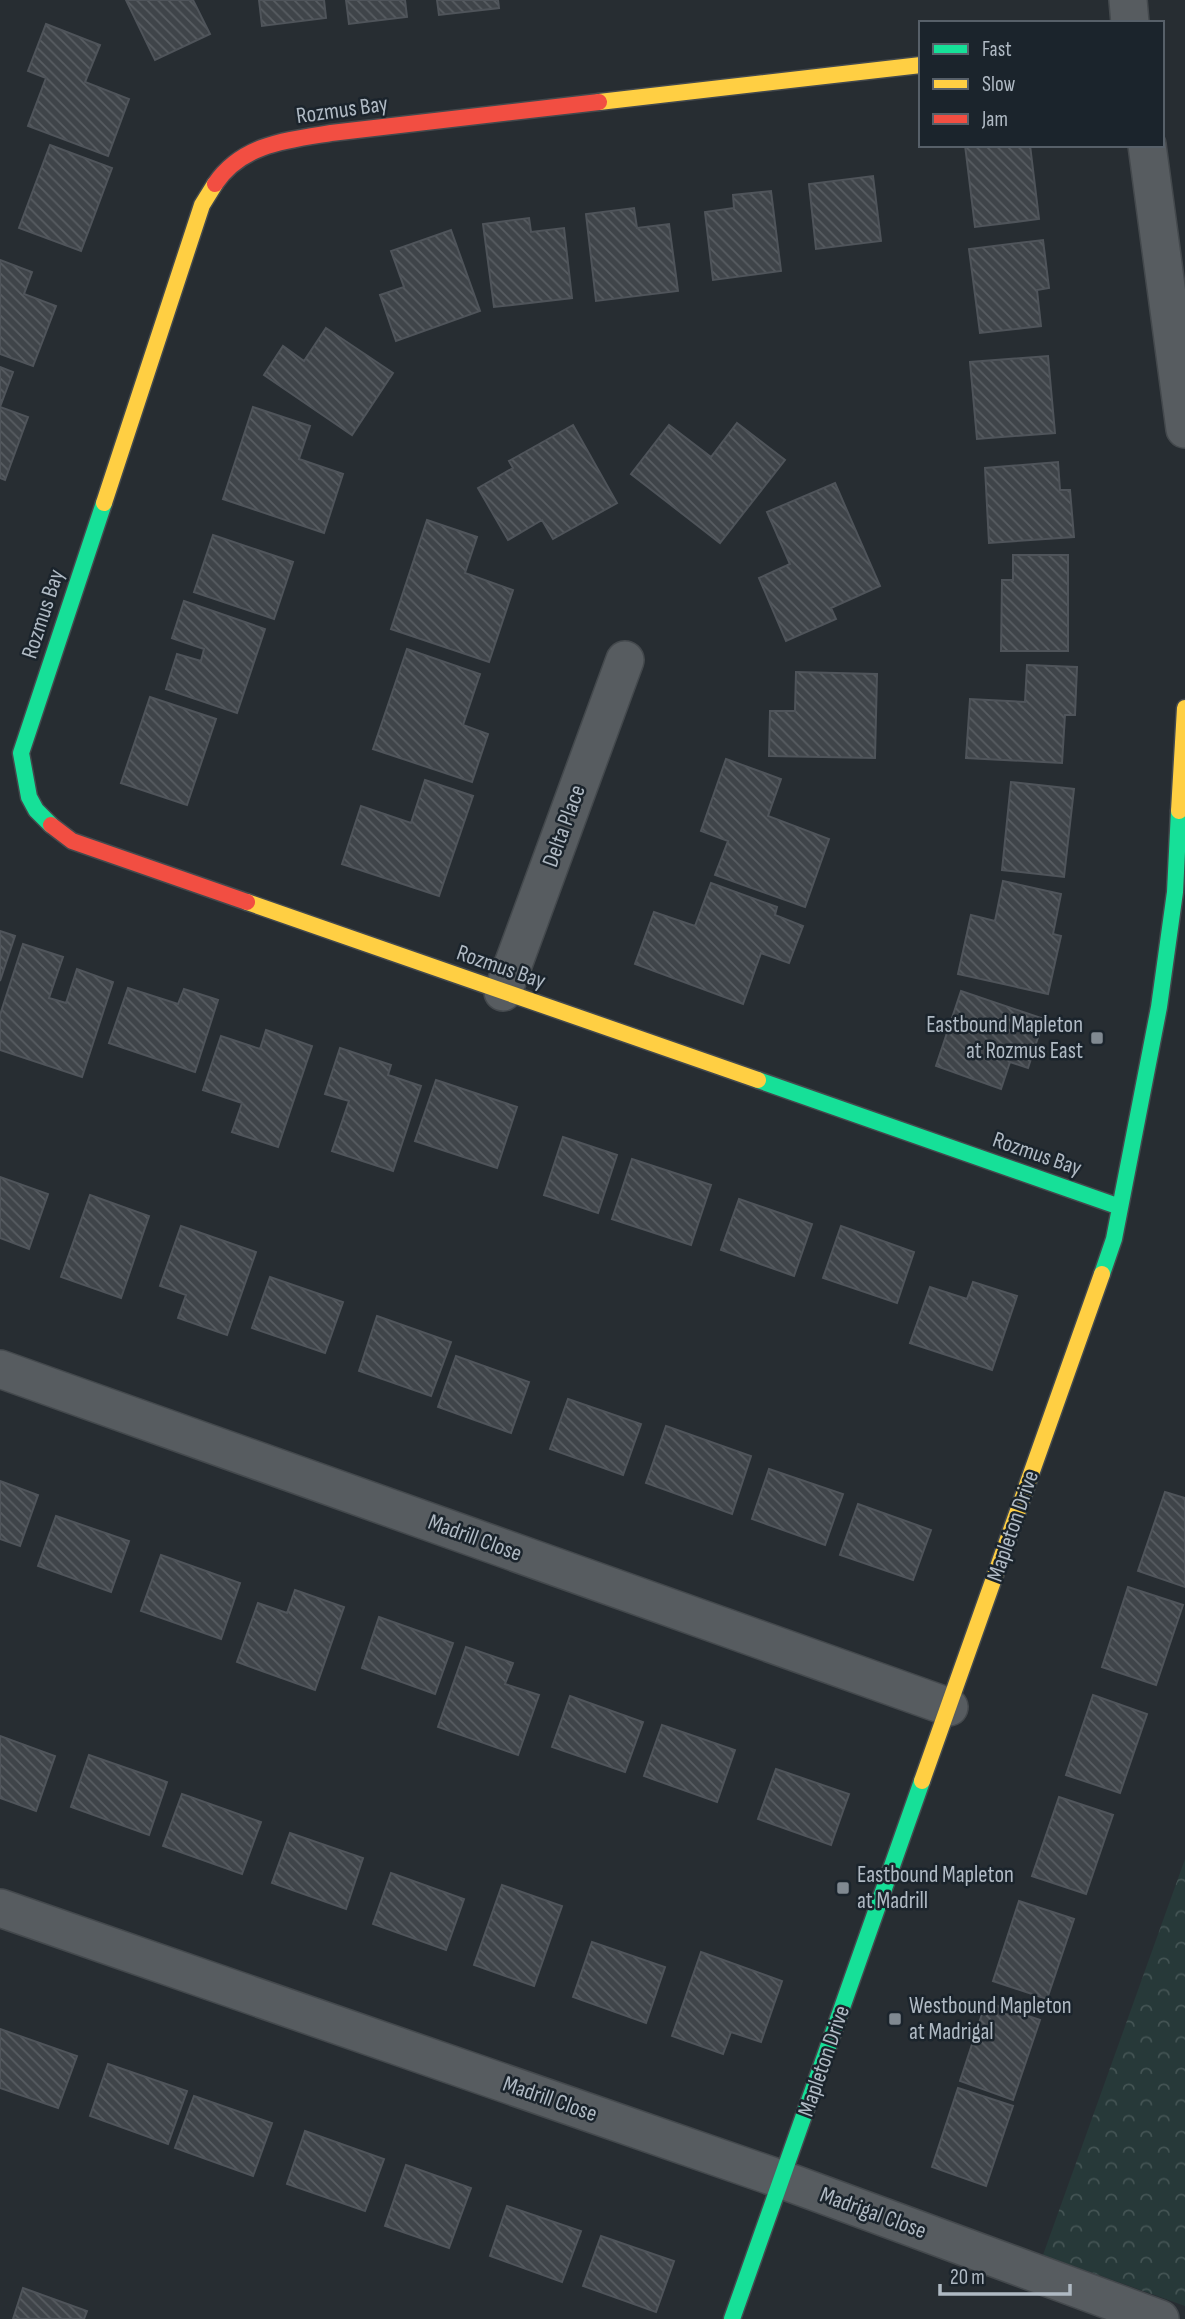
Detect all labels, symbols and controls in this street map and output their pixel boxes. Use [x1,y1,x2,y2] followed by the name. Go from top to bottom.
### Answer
[919,21,1164,147] legend
[982,37,1012,62] text: Fast
[982,72,1016,97] text: Slow
[294,90,390,130] street label: Rozmus Bay
[981,107,1008,132] text: Jam
[15,566,71,662] street label: Rozmus Bay
[536,781,592,871] street label: Delta Place
[453,939,549,995] street label: Rozmus Bay
[926,1011,1083,1065] place label: Eastbound Mapleton at Rozmus East
[1089,1030,1105,1046] marker: Eastbound Mapleton at Rozmus East
[989,1126,1085,1182] street label: Rozmus Bay
[981,1467,1045,1585] street label: Mapleton Drive
[424,1508,526,1568] street label: Madrill Close
[857,1861,1014,1915] place label: Eastbound Mapleton at Madrill
[835,1880,851,1896] marker: Eastbound Mapleton at Madrill
[909,1992,1072,2046] place label: Westbound Mapleton at Madrigal
[792,2002,856,2120] street label: Mapleton Drive
[887,2011,903,2027] marker: Westbound Mapleton at Madrigal
[499,2070,601,2128] street label: Madrill Close
[816,2181,930,2245] street label: Madrigal Close
[940,2252,1070,2296] scale bar
[950,2265,985,2290] text: 20 m

